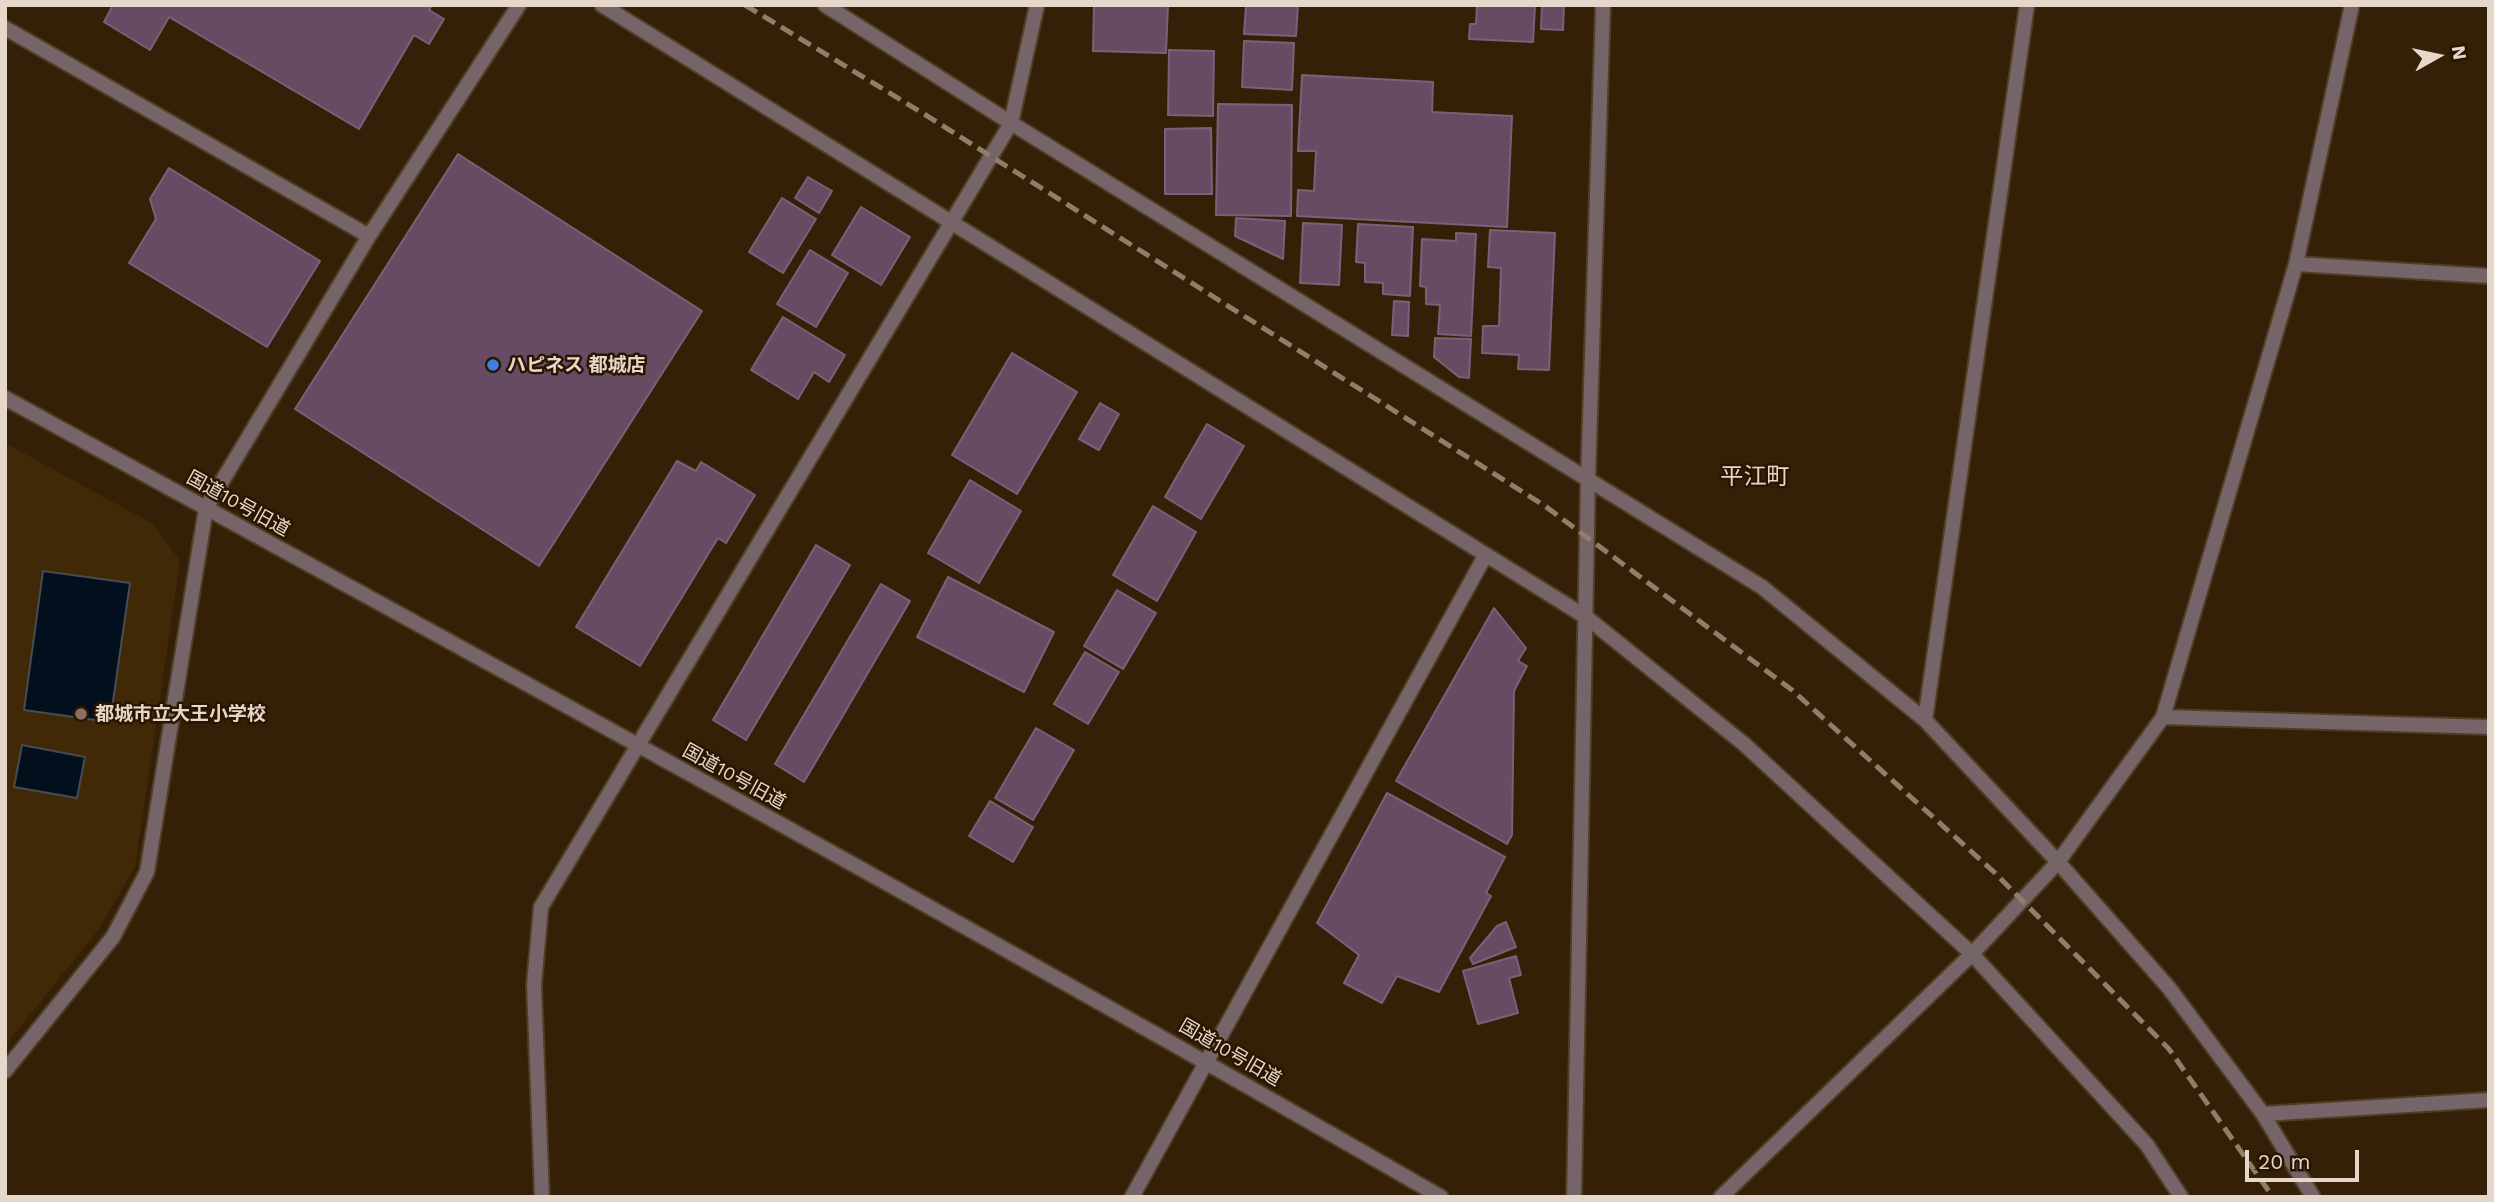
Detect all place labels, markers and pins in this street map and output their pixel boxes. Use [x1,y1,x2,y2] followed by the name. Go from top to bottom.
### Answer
[507,354,645,376] place label: ハピネス 都城店
[485,357,501,373] marker: ハピネス 都城店
[95,703,266,725] place label: 都城市立大王小学校
[73,706,89,722] marker: 都城市立大王小学校

